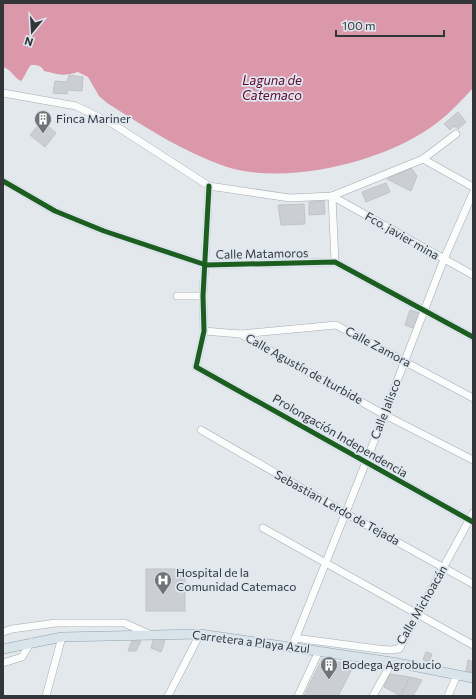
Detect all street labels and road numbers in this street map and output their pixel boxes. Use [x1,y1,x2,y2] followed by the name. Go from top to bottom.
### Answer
[363,208,442,262] street label: Fco. javier mina
[215,245,309,261] street label: Calle Matamoros
[343,323,414,369] street label: Calle Zamora
[243,330,366,406] street label: Calle Agustín de Iturbide
[367,376,404,441] street label: Calle Jalisco
[270,391,411,480] street label: Prolongación Independencia
[272,467,403,547] street label: Sebastian Lerdo de Tejada
[393,562,449,647] street label: Calle Michoacán
[191,627,311,655] street label: Carretera a Playa Azul

